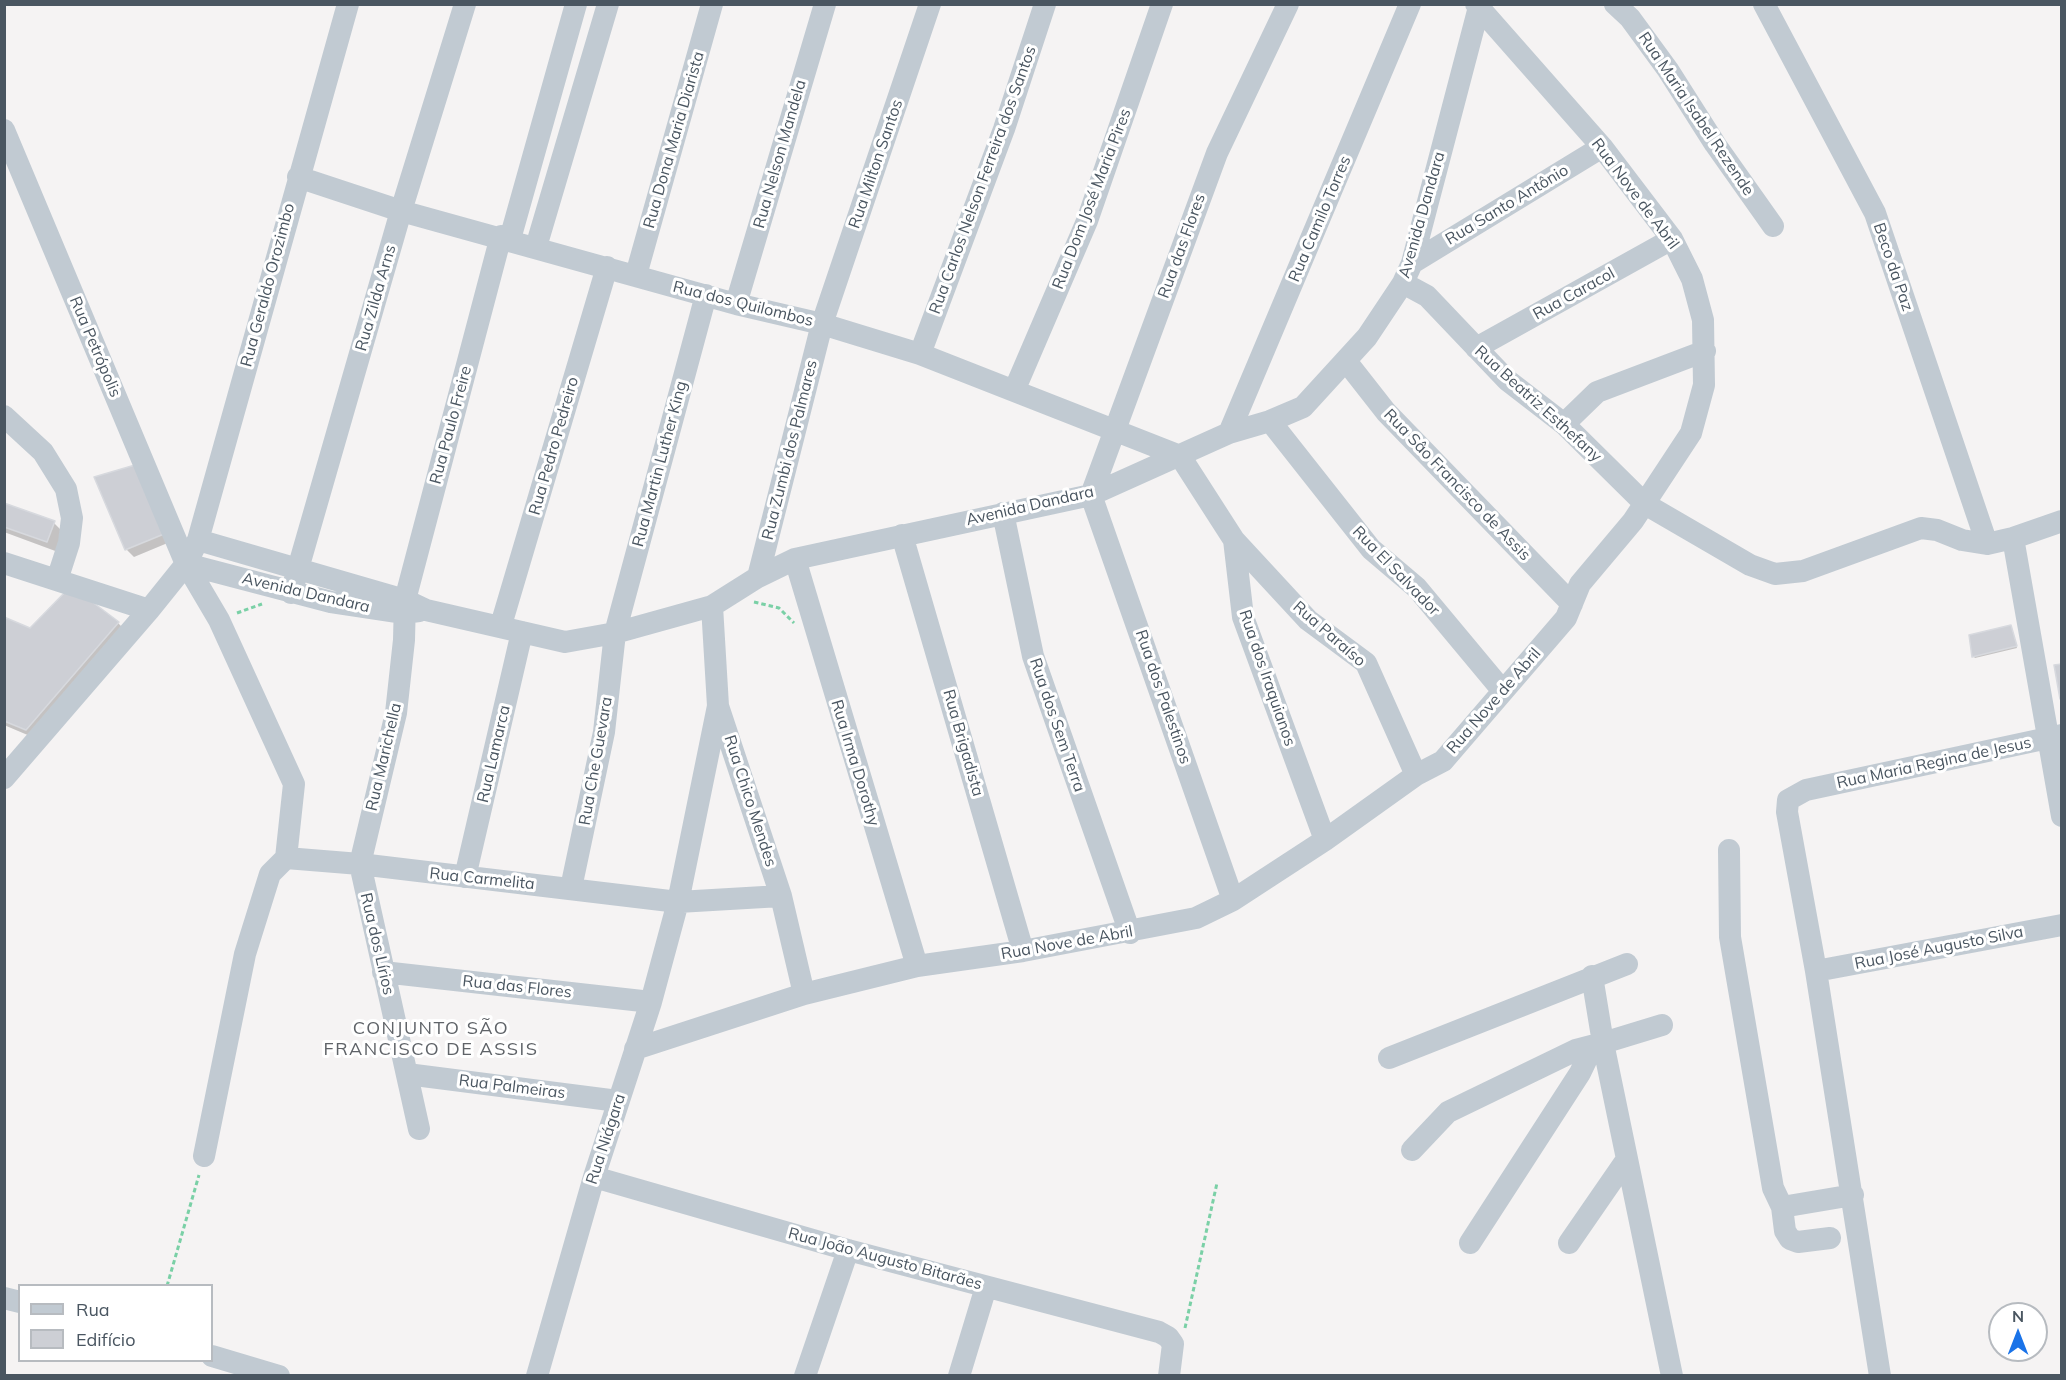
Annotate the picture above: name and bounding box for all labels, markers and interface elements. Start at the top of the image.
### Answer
street label: Rua Maria Isabel Rezende [1634,29,1758,199]
street label: Rua Carlos Nelson Ferreira dos Santos [925,43,1041,317]
street label: Rua Dona Maria Diarista [640,49,708,231]
street label: Rua Nelson Mandela [750,78,810,230]
street label: Rua Milton Santos [845,97,907,231]
street label: Rua Dom José Maria Pires [1049,106,1135,292]
street label: Rua Nove de Abril [1587,135,1683,253]
street label: Avenida Dandara [1395,150,1449,280]
street label: Rua Camilo Torres [1285,153,1355,285]
street label: Rua Santo Antônio [1442,161,1572,249]
street label: Rua das Flores [1154,191,1210,301]
street label: Rua Geraldo Orozimbo [237,201,299,369]
street label: Beco da Paz [1869,220,1917,314]
street label: Rua Zilda Arns [352,243,400,353]
street label: Rua Caracol [1530,264,1618,324]
street label: Rua dos Quilombos [671,277,815,331]
street label: Rua Petrópolis [65,294,125,400]
street label: Rua Beatriz Esthefany [1470,342,1606,466]
street label: Rua Zumbi dos Palmares [758,358,822,542]
street label: Rua Paulo Freire [426,364,476,486]
street label: Rua Pedro Pedreiro [525,375,583,517]
street label: Rua Martin Luther King [629,379,691,549]
street label: Rua Sâo Francisco de Assis [1380,405,1534,565]
street label: Avenida Dandara [964,482,1096,530]
street label: Rua El Salvador [1348,522,1444,620]
street label: Avenida Dandara [240,569,372,617]
street label: Rua Paraíso [1289,597,1369,671]
street label: Rua dos Iraquianos [1235,607,1299,749]
street label: Rua dos Palestinos [1131,627,1195,767]
street label: Rua Nove de Abril [1443,644,1545,758]
street label: Rua dos Sem Terra [1025,656,1089,794]
street label: Rua Brigadista [939,687,987,799]
street label: Rua Che Guevara [575,695,617,827]
street label: Rua Irma Dorothy [827,698,883,828]
street label: Rua Marichella [362,701,406,813]
street label: Rua Lamarca [473,704,515,804]
street label: Rua Chico Mendes [720,733,780,869]
street label: Rua Maria Regina de Jesus [1835,733,2033,793]
street label: Rua Carmelita [428,864,536,894]
street label: Rua dos Lírios [356,891,398,997]
street label: Rua Nove de Abril [1000,922,1134,964]
street label: Rua José Augusto Silva [1853,922,2025,974]
street label: Rua das Flores [461,972,573,1002]
district label: CONJUNTO SÃO FRANCISCO DE ASSIS [324,1018,538,1060]
street label: Rua Palmeiras [458,1071,566,1103]
street label: Rua Niágara [582,1091,630,1187]
street label: Rua João Augusto Bitarães [786,1224,984,1294]
legend [18,1284,213,1362]
text: Rua [76,1298,110,1321]
north arrow [1988,1302,2048,1362]
text: N [2012,1306,2024,1326]
text: Edifício [76,1328,135,1351]

